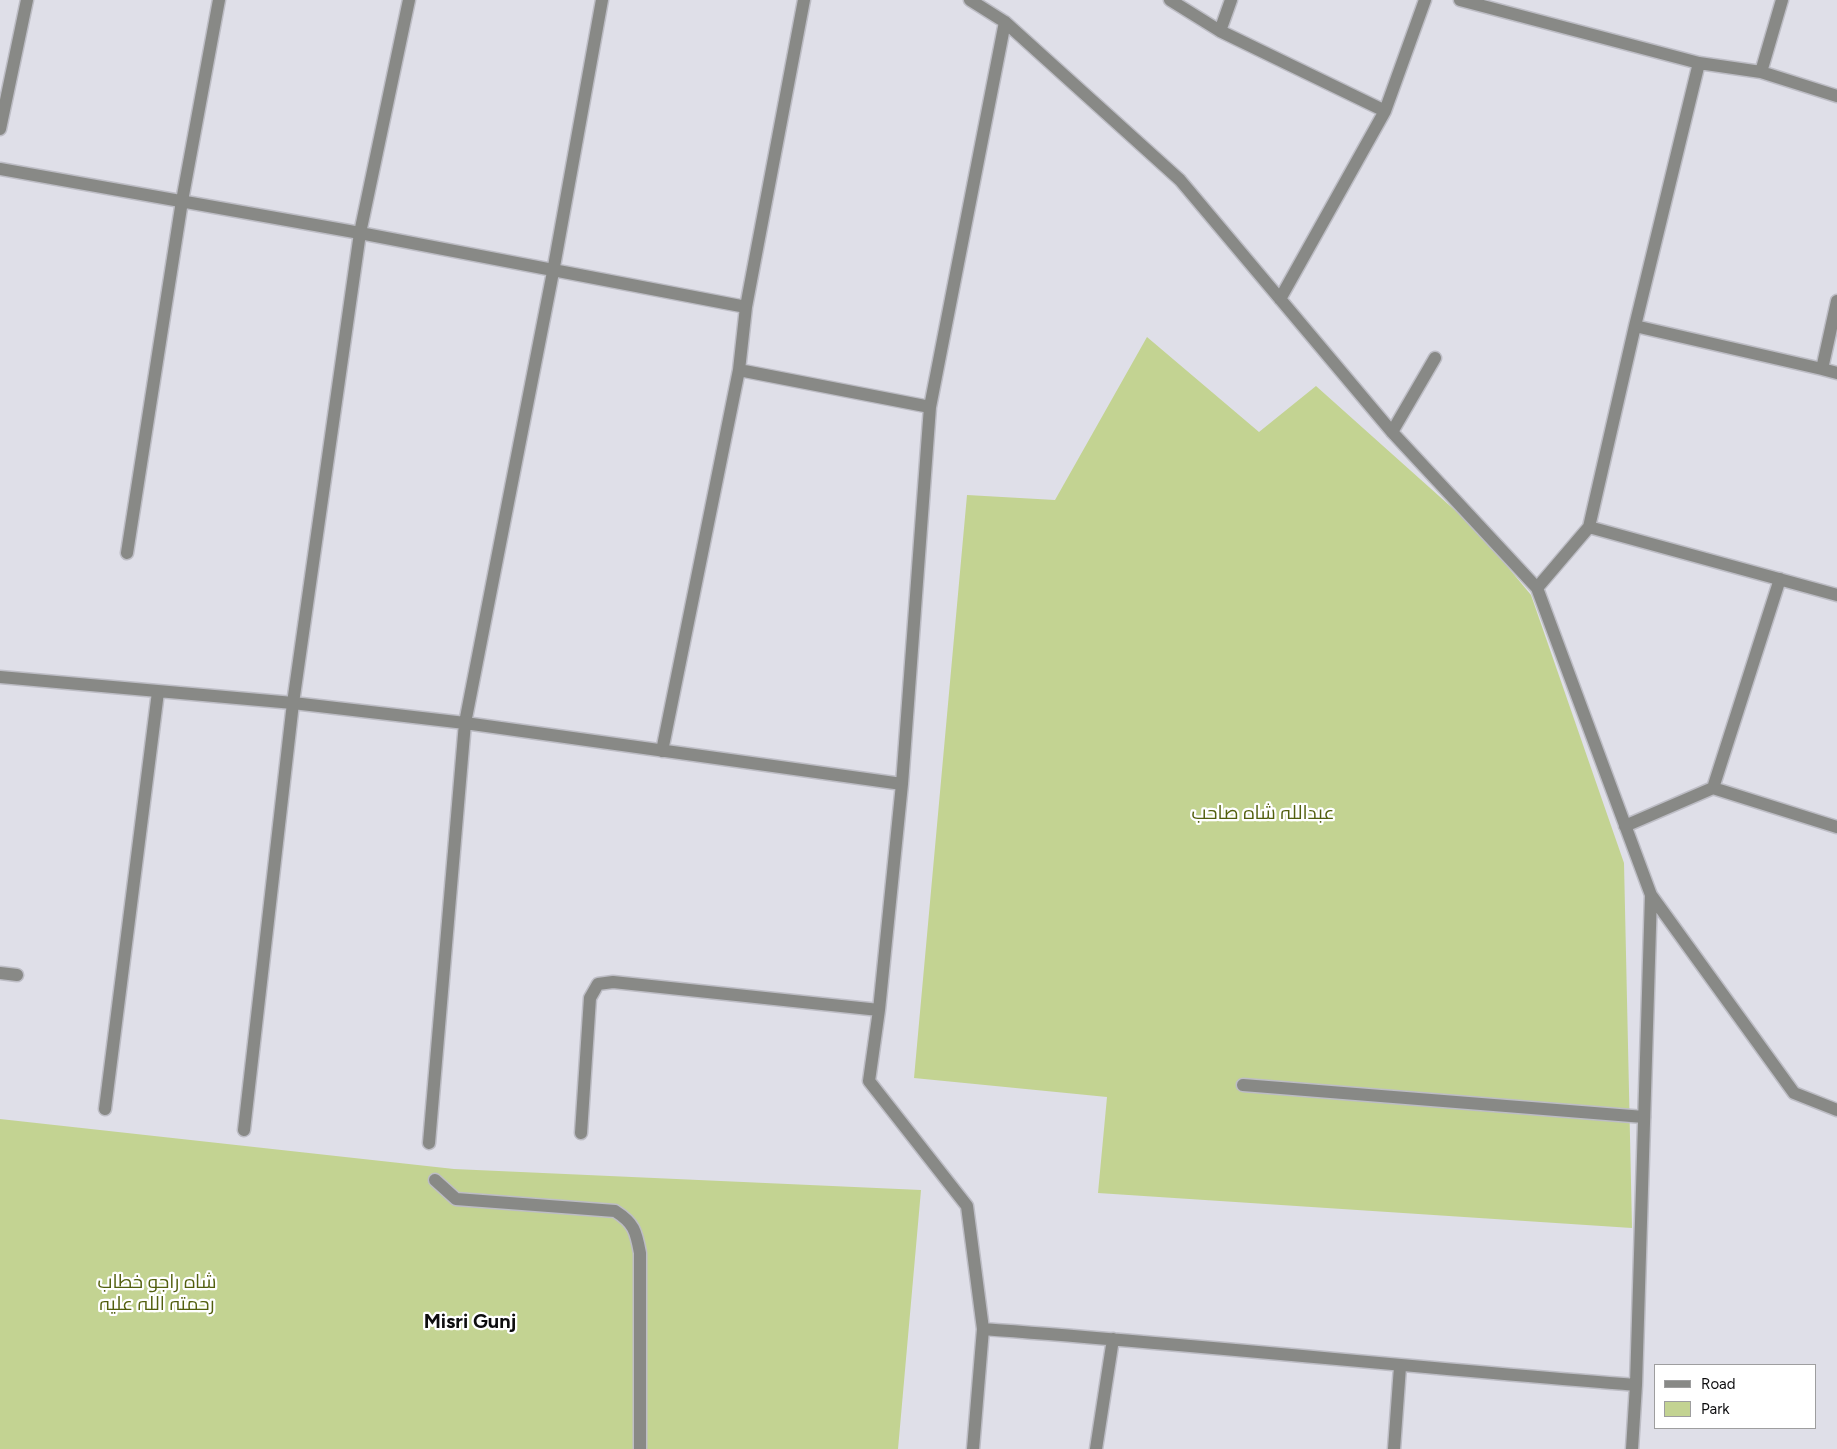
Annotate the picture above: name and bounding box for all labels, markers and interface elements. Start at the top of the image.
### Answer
park label: عبداللہ شاہ صاحب [1191,802,1335,824]
park label: شاہ راجو خطاب رحمتہ اللہ علیہ [98,1271,216,1315]
district label: Misri Gunj [424,1310,516,1334]
legend [1654,1364,1817,1429]
text: Road [1701,1375,1736,1393]
text: Park [1701,1400,1730,1418]

